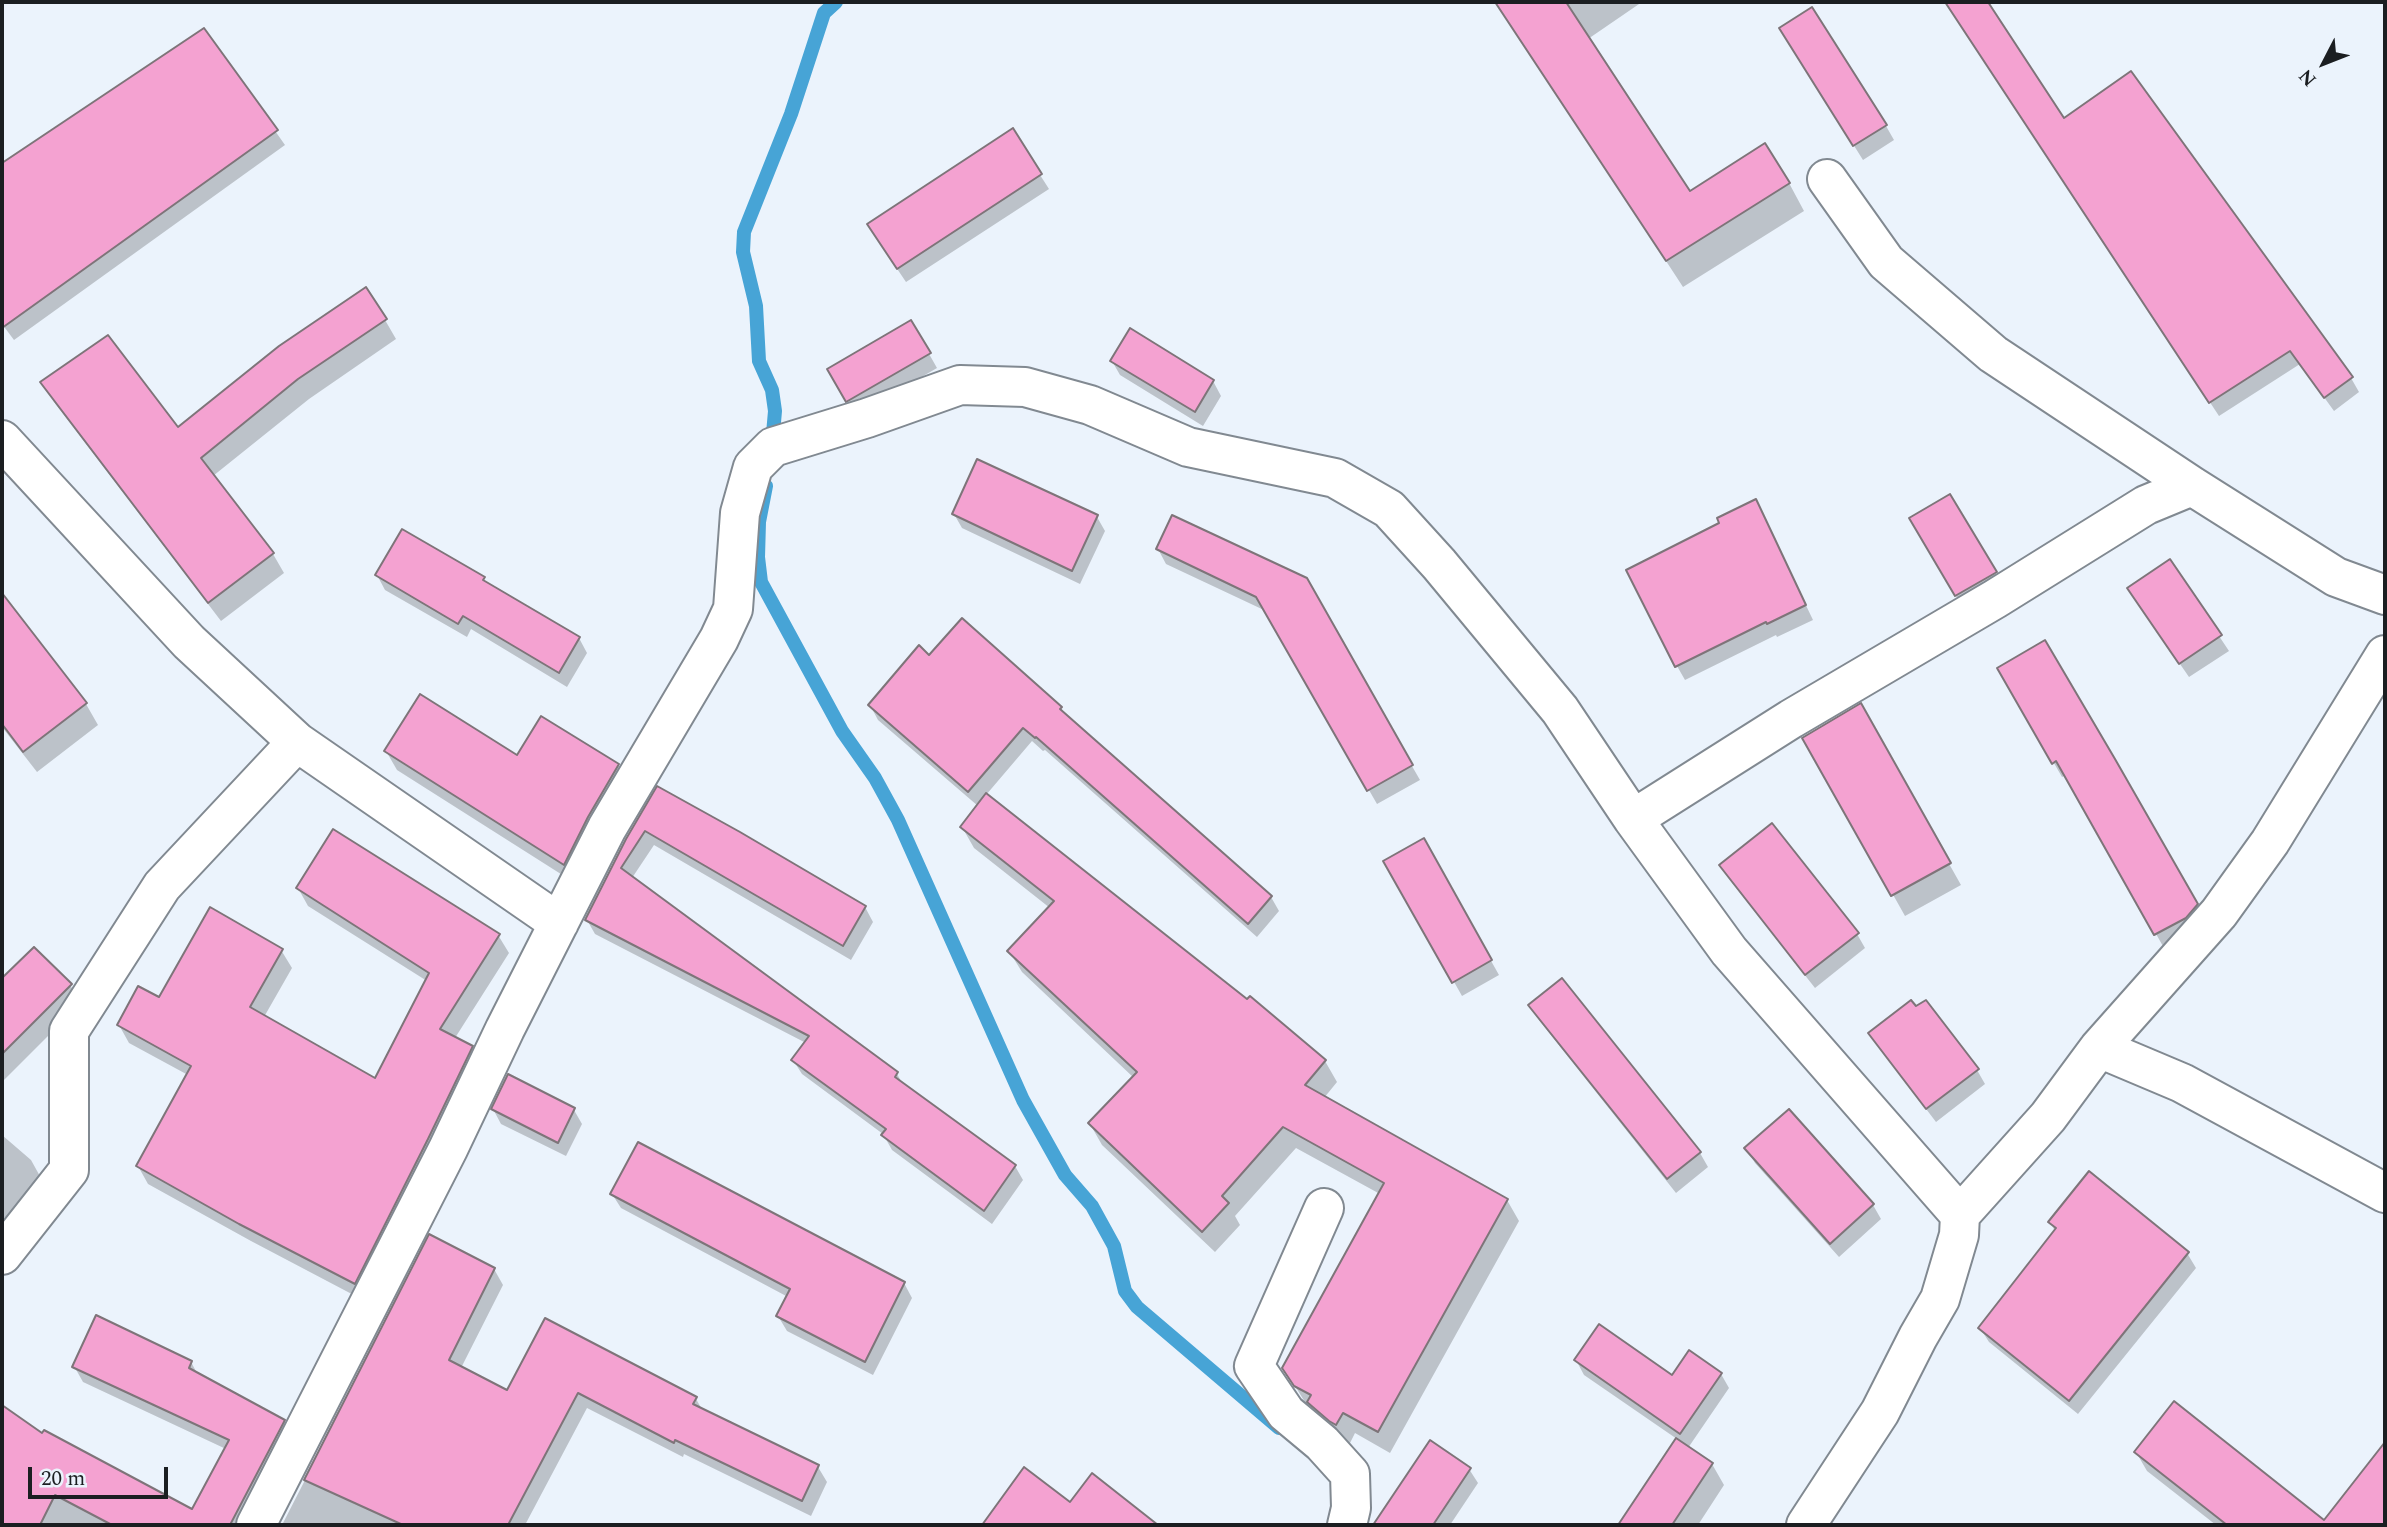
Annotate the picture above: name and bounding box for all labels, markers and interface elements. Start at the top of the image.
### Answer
north arrow [2289,28,2359,98]
text: N [2292,62,2324,93]
scale bar [32,1454,172,1498]
text: 20 m [41,1463,85,1495]

